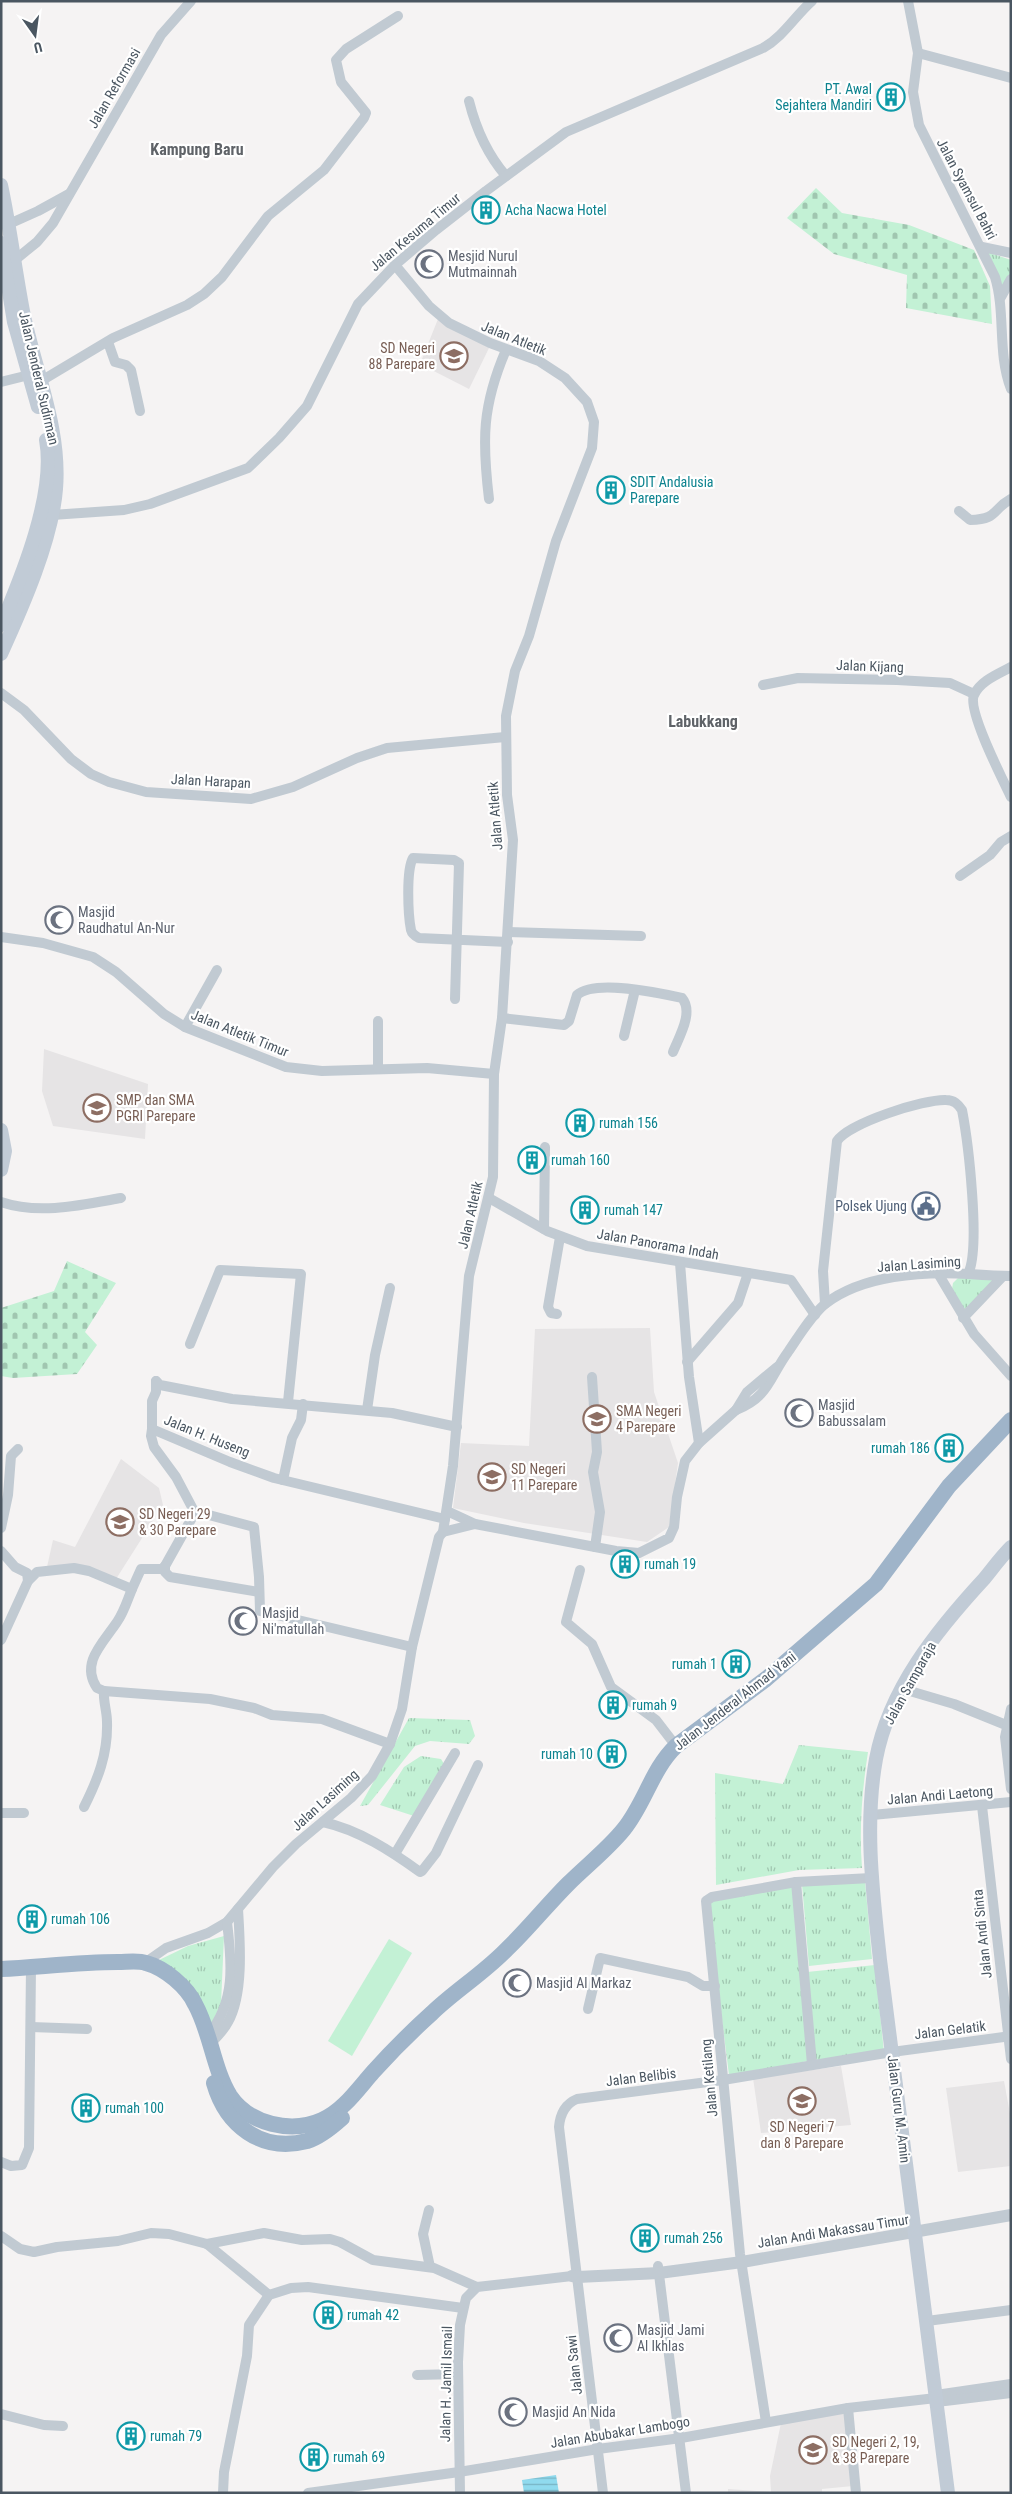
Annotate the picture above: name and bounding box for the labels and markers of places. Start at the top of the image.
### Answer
place label: PT. Awal Sejahtera Mandiri [775,81,872,113]
building icon: PT. Awal Sejahtera Mandiri [876,82,906,112]
building icon: Acha Nacwa Hotel [471,195,501,225]
place label: Acha Nacwa Hotel [505,202,607,218]
place label: Mesjid Nurul Mutmainnah [448,248,518,280]
mosque icon: Mesjid Nurul Mutmainnah [414,249,444,279]
place label: SD Negeri 88 Parepare [369,340,435,372]
school or university icon: SD Negeri 88 Parepare [439,341,469,371]
place label: SDIT Andalusia Parepare [630,474,714,506]
building icon: SDIT Andalusia Parepare [596,475,626,505]
place label: Masjid Raudhatul An-Nur [78,904,175,936]
mosque icon: Masjid Raudhatul An-Nur [44,905,74,935]
place label: SMP dan SMA PGRI Parepare [116,1092,196,1124]
school or university icon: SMP dan SMA PGRI Parepare [82,1093,112,1123]
building icon: rumah 156 [565,1108,595,1138]
place label: rumah 156 [599,1115,658,1131]
building icon: rumah 160 [517,1145,547,1175]
place label: rumah 160 [551,1152,610,1168]
public building icon: Polsek Ujung [911,1191,941,1221]
building icon: rumah 147 [570,1195,600,1225]
place label: Polsek Ujung [835,1198,907,1214]
place label: rumah 147 [604,1202,663,1218]
place label: Masjid Babussalam [818,1397,886,1429]
mosque icon: Masjid Babussalam [784,1398,814,1428]
place label: SMA Negeri 4 Parepare [616,1403,681,1435]
school or university icon: SMA Negeri 4 Parepare [582,1404,612,1434]
building icon: rumah 186 [934,1433,964,1463]
place label: rumah 186 [871,1440,930,1456]
place label: SD Negeri 11 Parepare [511,1461,578,1493]
school or university icon: SD Negeri 11 Parepare [477,1462,507,1492]
place label: SD Negeri 29 & 30 Parepare [139,1506,217,1538]
school or university icon: SD Negeri 29 & 30 Parepare [105,1507,135,1537]
building icon: rumah 19 [610,1549,640,1579]
place label: rumah 19 [644,1556,696,1572]
place label: Masjid Ni'matullah [262,1605,324,1637]
mosque icon: Masjid Ni'matullah [228,1606,258,1636]
building icon: rumah 1 [721,1649,751,1679]
place label: rumah 1 [672,1656,717,1672]
building icon: rumah 9 [598,1690,628,1720]
place label: rumah 9 [632,1697,677,1713]
building icon: rumah 10 [597,1739,627,1769]
place label: rumah 10 [541,1746,593,1762]
building icon: rumah 106 [17,1904,47,1934]
place label: rumah 106 [51,1911,110,1927]
mosque icon: Masjid Al Markaz [502,1968,532,1998]
place label: Masjid Al Markaz [536,1975,631,1991]
school or university icon: SD Negeri 7 dan 8 Parepare [787,2086,817,2116]
building icon: rumah 100 [71,2093,101,2123]
place label: rumah 100 [105,2100,164,2116]
place label: SD Negeri 7 dan 8 Parepare [760,2119,844,2151]
building icon: rumah 256 [630,2223,660,2253]
place label: rumah 256 [664,2230,723,2246]
building icon: rumah 42 [313,2300,343,2330]
place label: rumah 42 [347,2307,399,2323]
place label: Masjid Jami Al Ikhlas [637,2322,704,2354]
mosque icon: Masjid Jami Al Ikhlas [603,2323,633,2353]
mosque icon: Masjid An Nida [498,2397,528,2427]
place label: Masjid An Nida [532,2404,616,2420]
building icon: rumah 79 [116,2421,146,2451]
place label: rumah 79 [150,2428,202,2444]
place label: SD Negeri 2, 19, & 38 Parepare [832,2434,920,2466]
school or university icon: SD Negeri 2, 19, & 38 Parepare [798,2435,828,2465]
building icon: rumah 69 [299,2442,329,2472]
place label: rumah 69 [333,2449,385,2465]

